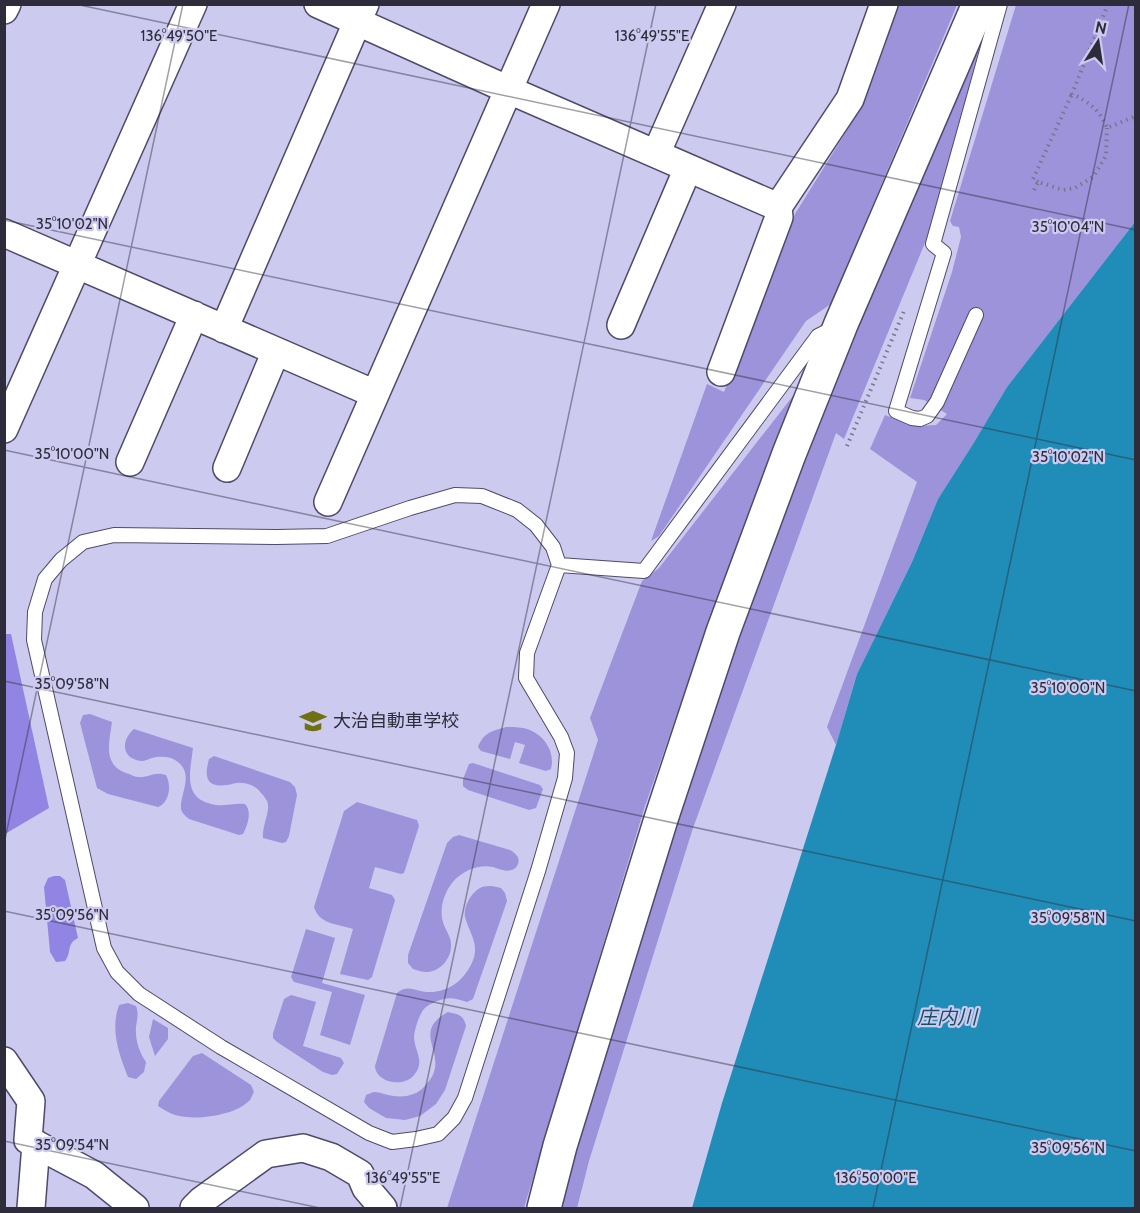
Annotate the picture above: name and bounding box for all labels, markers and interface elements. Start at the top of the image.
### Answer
north arrow [1068,12,1128,72]
text: N [1094,17,1109,38]
text: 136°49'50"E [141,27,217,45]
text: 136°49'55"E [615,27,689,45]
text: 35°10'02"N [36,215,108,233]
text: 35°10'04"N [1032,218,1104,236]
text: 35°10'00"N [35,445,109,463]
text: 35°10'02"N [1032,448,1104,466]
text: 35°09'58"N [35,675,109,693]
text: 35°10'00"N [1031,679,1105,697]
school or university icon: 大治自動車学校 [298,706,328,736]
place label: 大治自動車学校 [333,710,459,732]
text: 35°09'56"N [35,906,109,924]
text: 35°09'58"N [1031,909,1105,927]
water label: 庄内川 [917,1005,979,1029]
text: 35°09'54"N [35,1136,109,1154]
text: 35°09'56"N [1031,1139,1105,1157]
text: 136°49'55"E [366,1169,440,1187]
text: 136°50'00"E [836,1169,916,1187]

